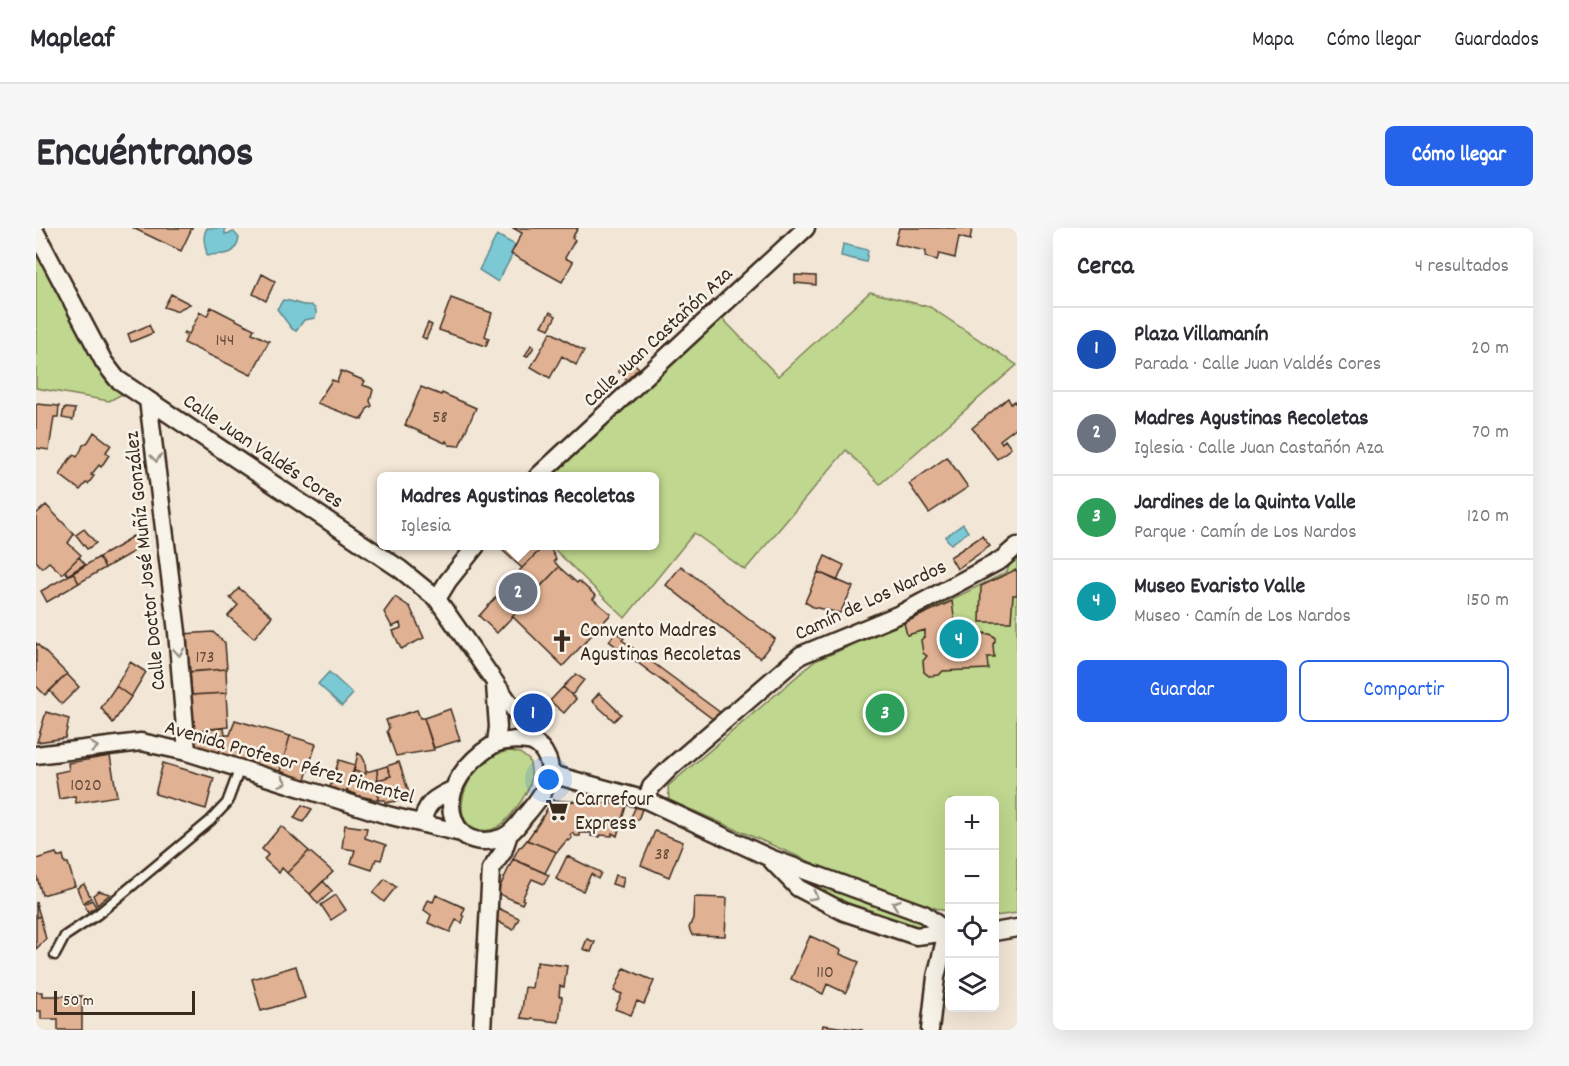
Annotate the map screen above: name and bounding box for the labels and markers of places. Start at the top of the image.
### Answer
pin: 2 [498,570,538,614]
pin: 4 [940,616,978,662]
place label: Convento Madres Agustinas Recoletas [580,617,741,671]
church icon: Convento Madres Agustinas Recoletas [549,628,575,654]
pin: 1 [514,690,552,736]
pin: 3 [866,690,904,736]
place label: Carrefour Express [575,786,654,840]
supermarket icon: Carrefour Express [544,797,570,823]

